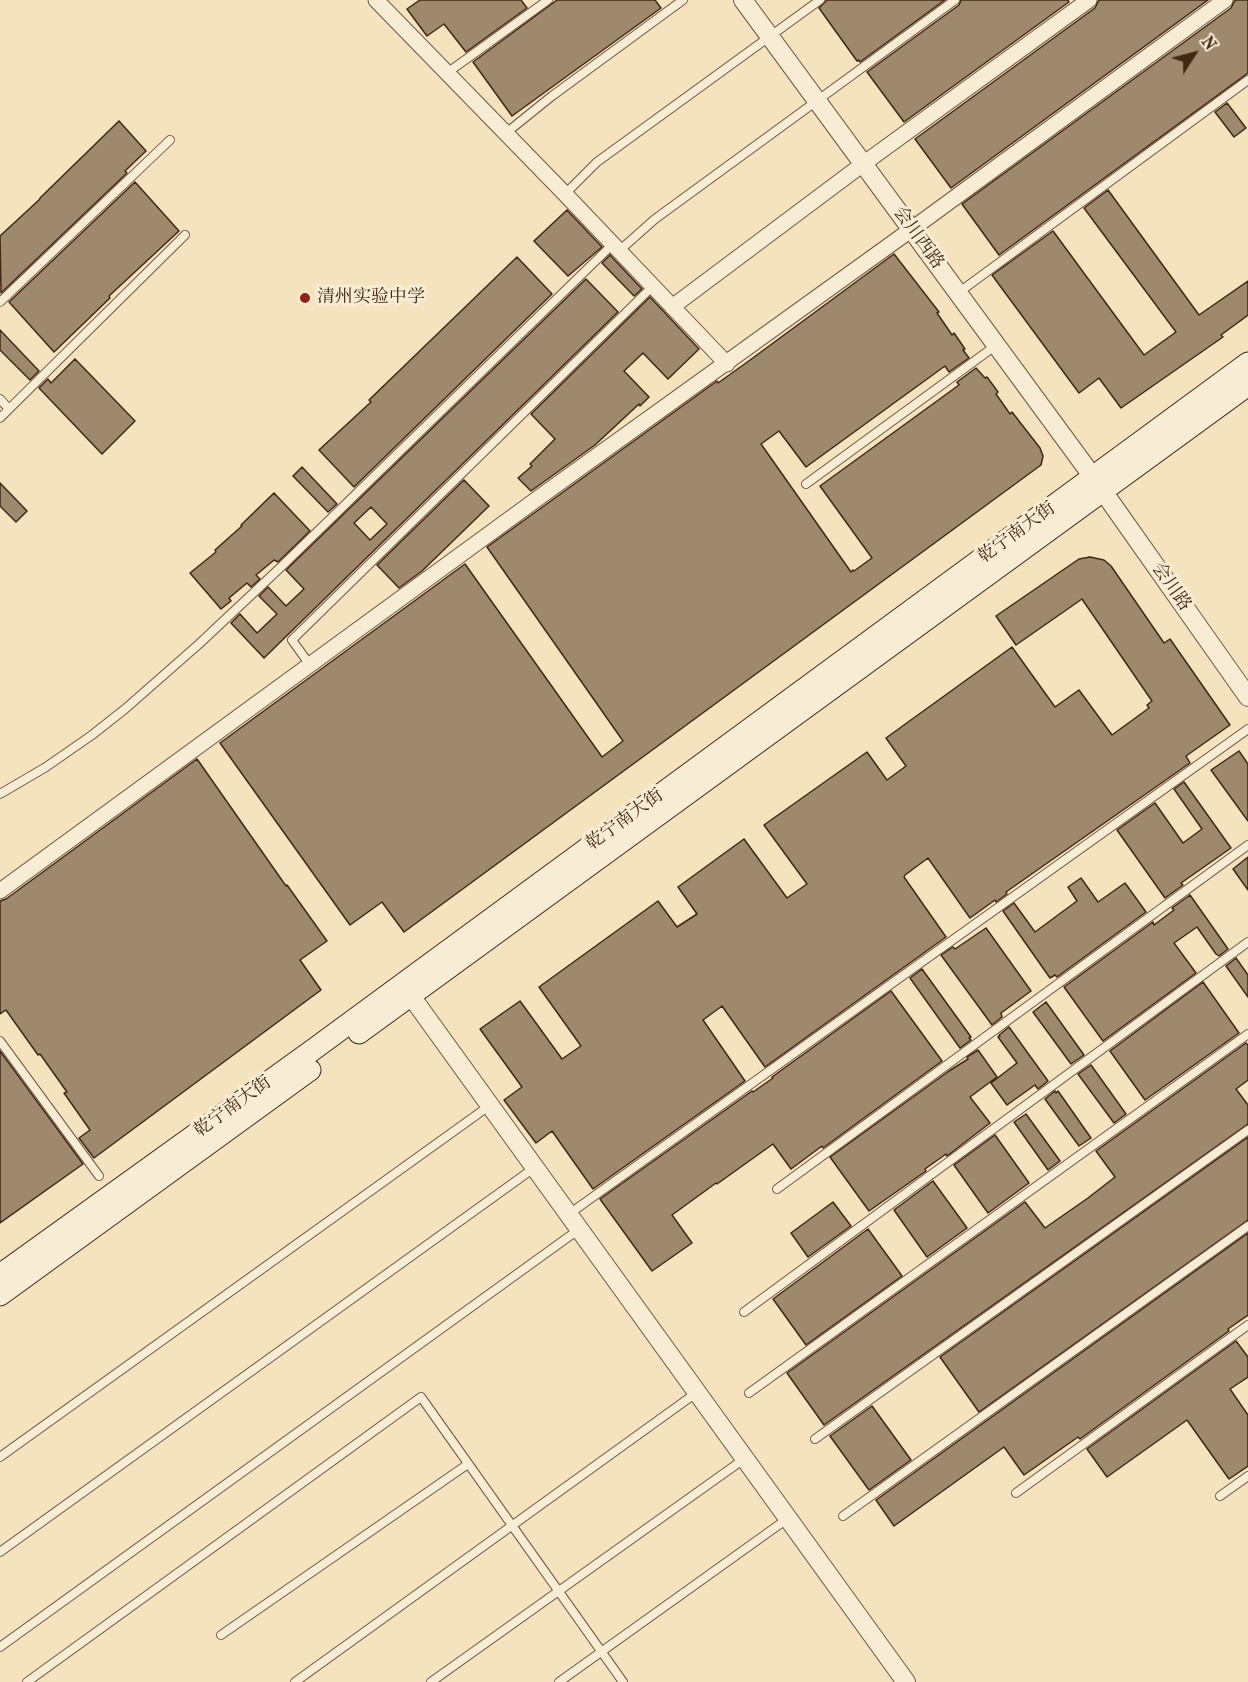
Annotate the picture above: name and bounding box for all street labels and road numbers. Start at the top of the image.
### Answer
street label: 会川西路 [888,203,948,273]
street label: 乾宁南大街 [974,498,1060,568]
street label: 会川路 [1147,559,1195,615]
street label: 乾宁南大街 [582,785,668,855]
street label: 乾宁南大街 [190,1072,276,1142]

